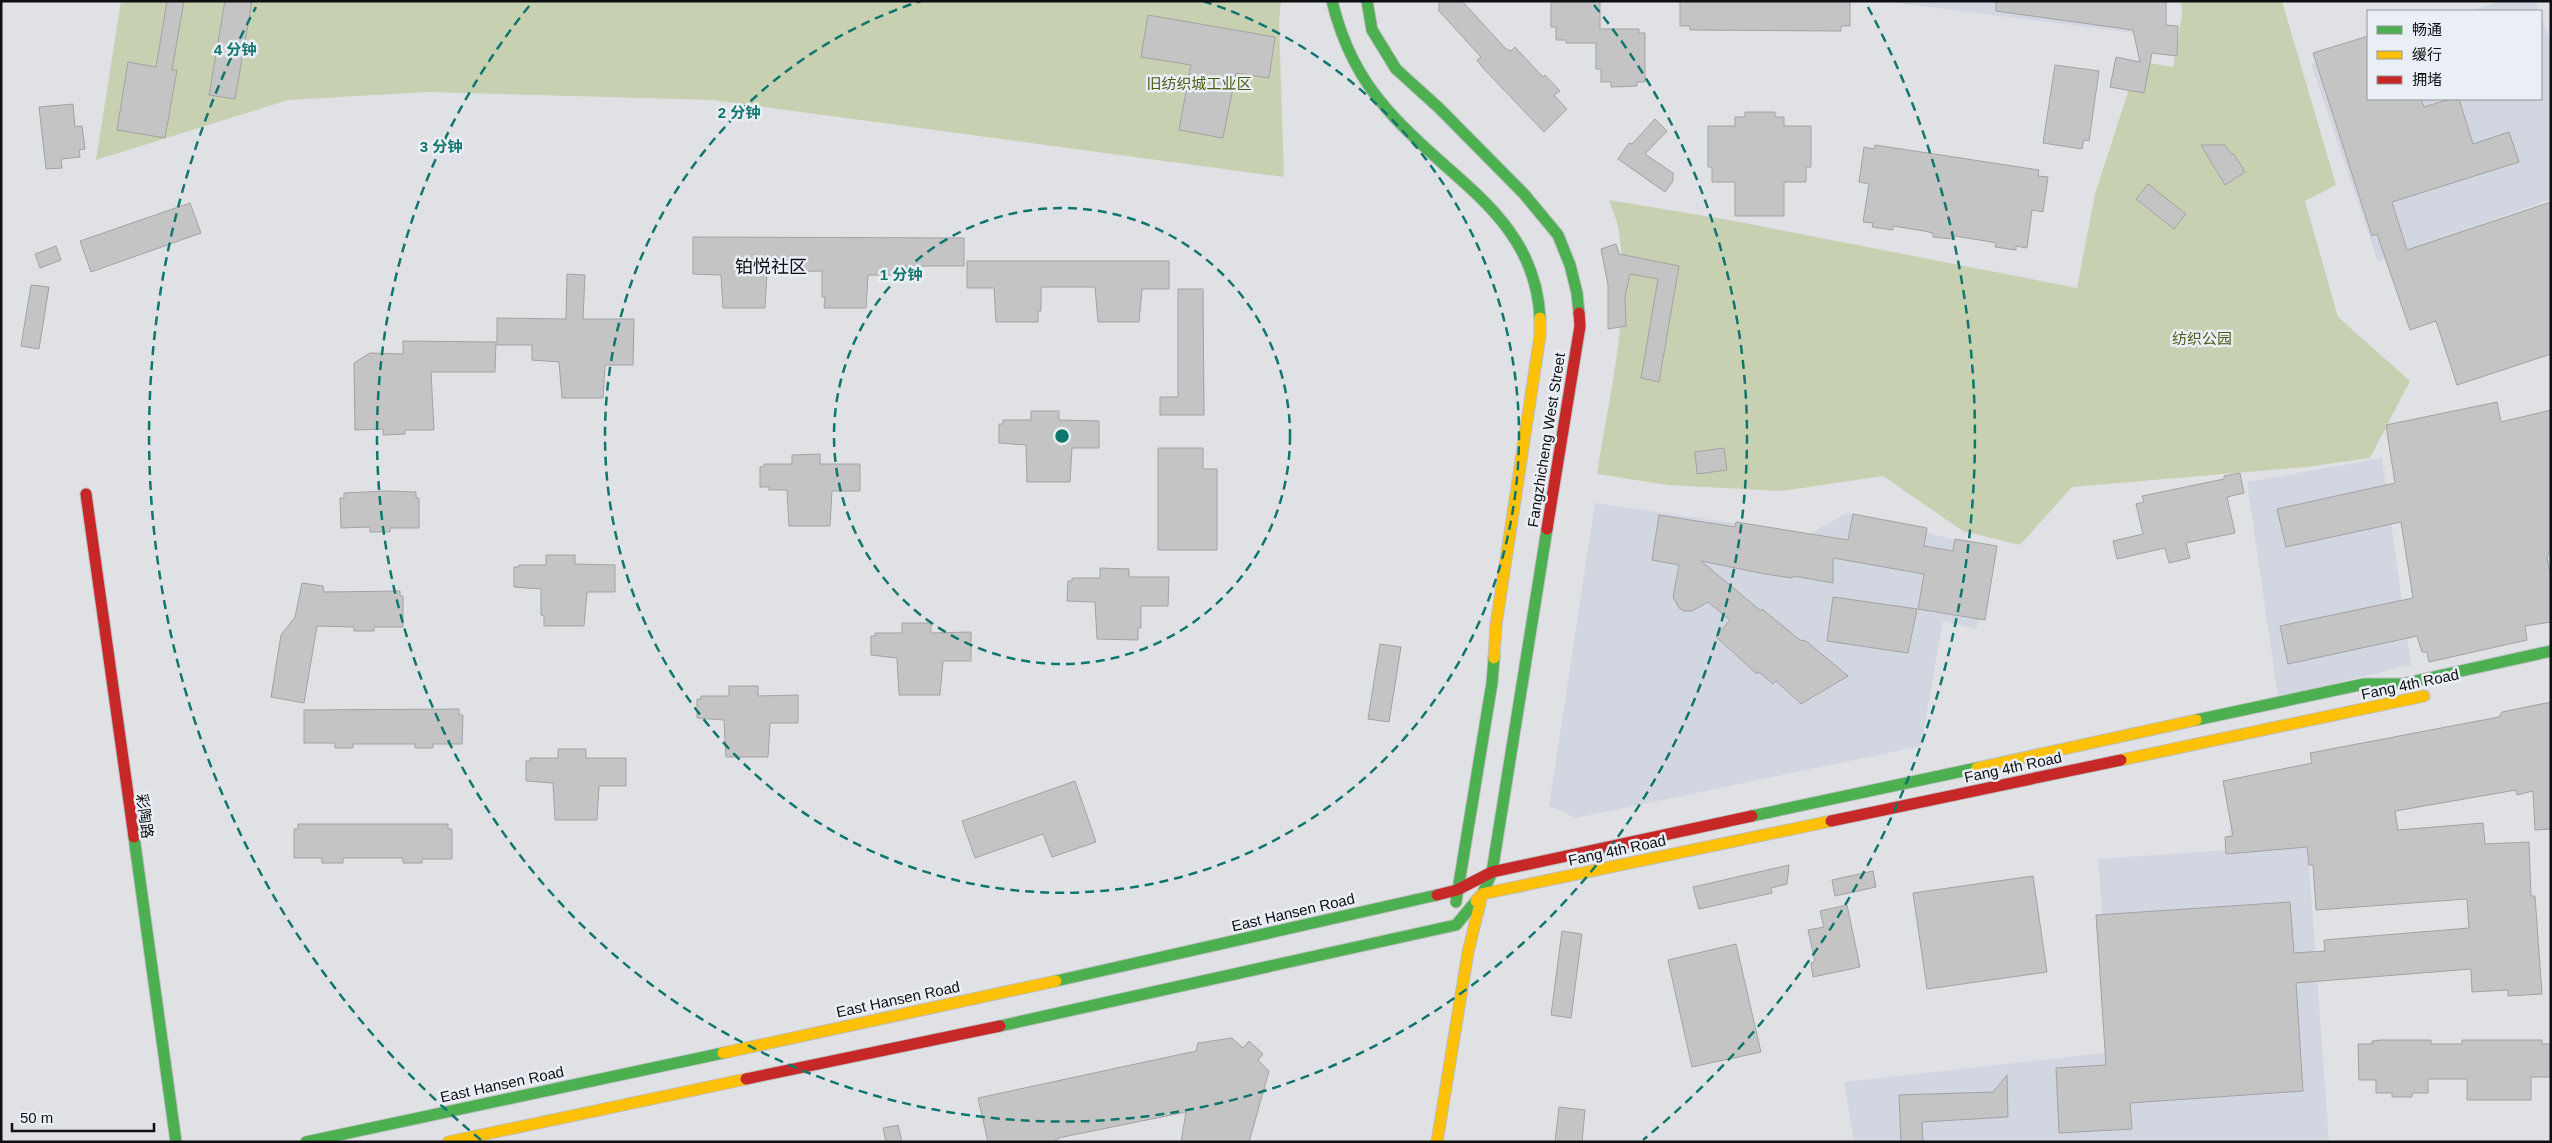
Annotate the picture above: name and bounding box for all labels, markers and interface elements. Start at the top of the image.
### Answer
legend [2367,10,2542,100]
text: 畅通 [2412,21,2442,38]
text: 4 分钟 [214,41,256,58]
text: 缓行 [2412,46,2442,63]
text: 拥堵 [2412,71,2442,88]
park label: 旧纺织城工业区 [1146,75,1252,92]
text: 2 分钟 [718,104,760,121]
text: 3 分钟 [420,138,462,155]
district label: 铂悦社区 [735,257,807,277]
text: 1 分钟 [880,266,922,283]
park label: 纺织公园 [2172,330,2232,347]
street label: Fangzhicheng West Street [1524,351,1568,528]
centre of rings [1053,427,1071,445]
street label: Fang 4th Road [2360,665,2460,703]
street label: Fang 4th Road [1963,748,2063,786]
street label: 彩陶路 [133,793,157,839]
street label: Fang 4th Road [1567,831,1667,869]
street label: East Hansen Road [1230,890,1356,934]
street label: East Hansen Road [835,978,961,1020]
street label: East Hansen Road [439,1063,565,1105]
scale bar [12,1100,155,1132]
text: 50 m [20,1109,53,1126]

